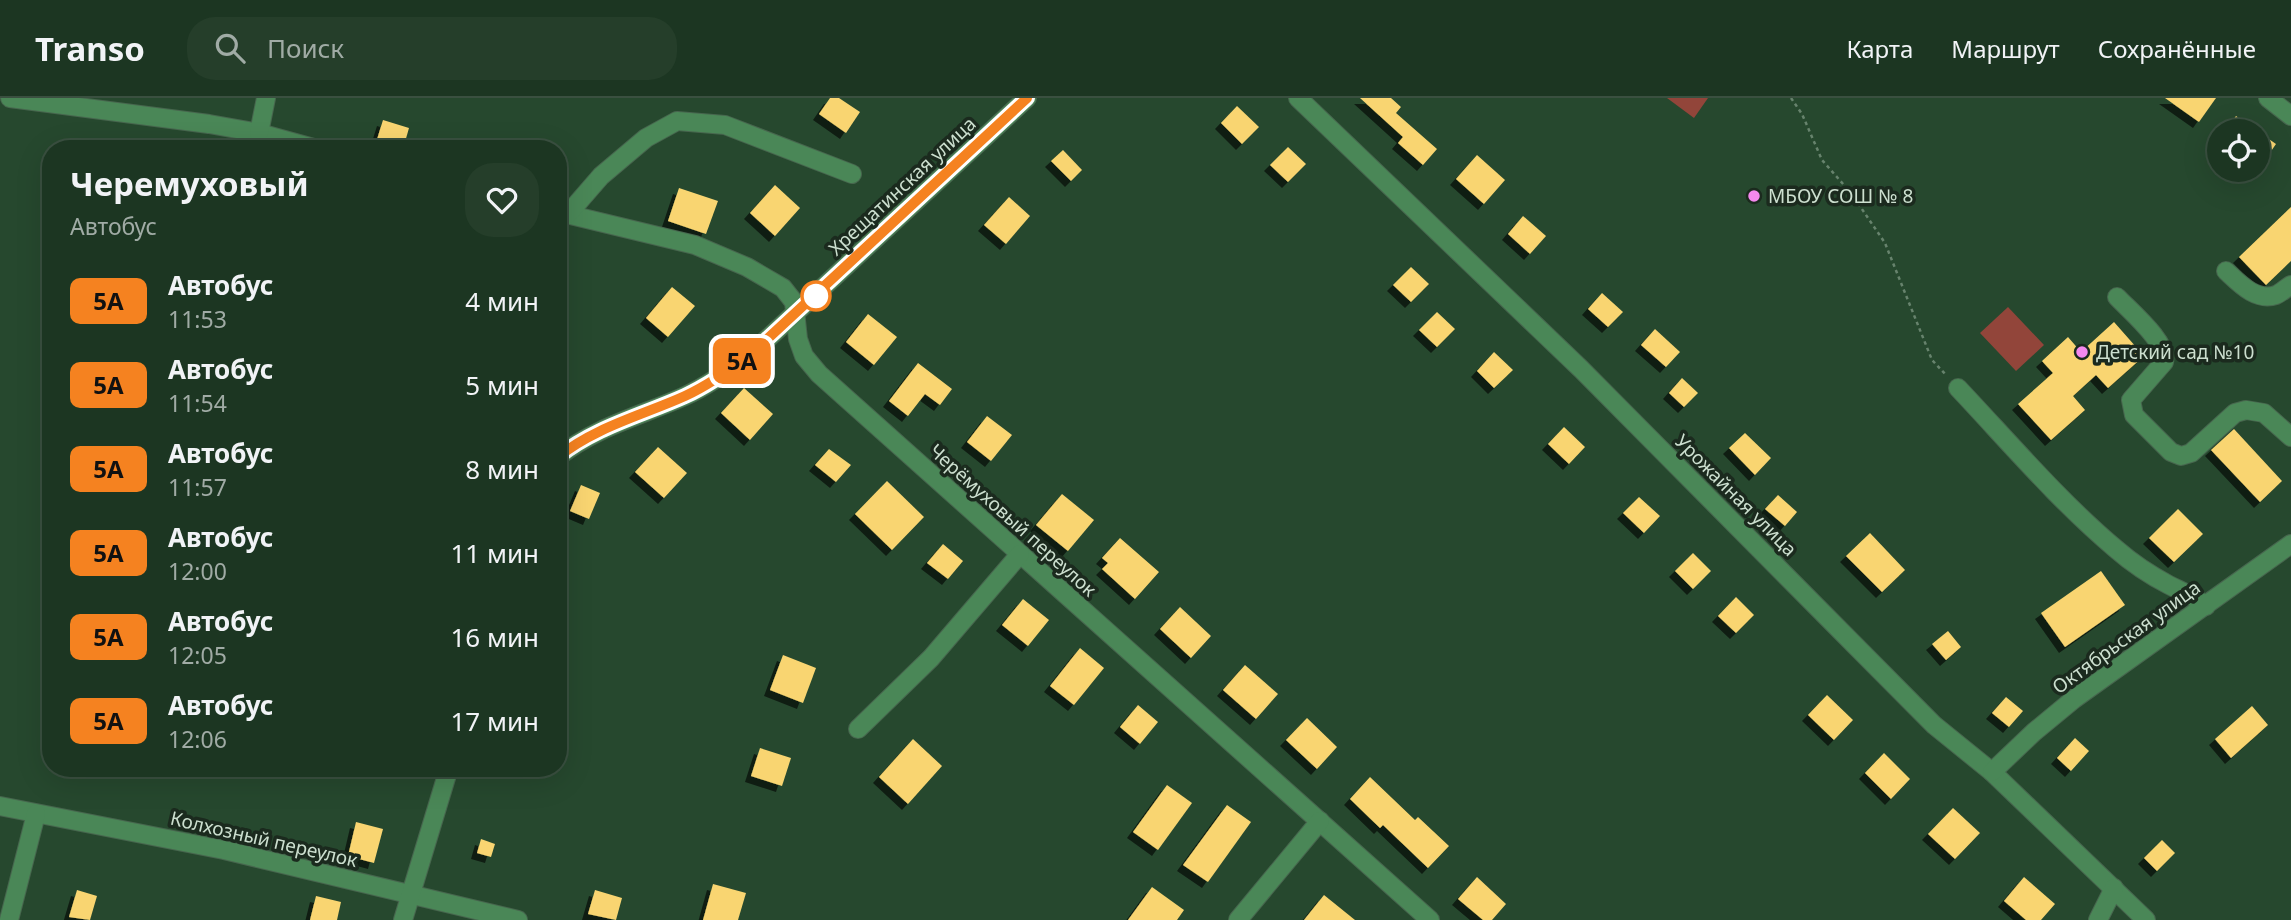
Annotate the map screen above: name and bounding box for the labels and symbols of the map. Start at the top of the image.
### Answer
street label: Хрещатинская улица [823,111,981,261]
place label: МБОУ СОШ № 8 [1768,183,1913,209]
marker: МБОУ СОШ № 8 [1746,188,1762,204]
unlabelled marker [801,281,831,311]
line badge: 5А [710,338,774,384]
place label: Детский сад №10 [2096,339,2254,365]
marker: Детский сад №10 [2074,344,2090,360]
street label: Урожайная улица [1669,428,1803,562]
street label: Черёмуховый переулок [924,438,1102,602]
street label: Октябрьская улица [2047,574,2205,700]
street label: Колхозный переулок [168,805,360,873]

